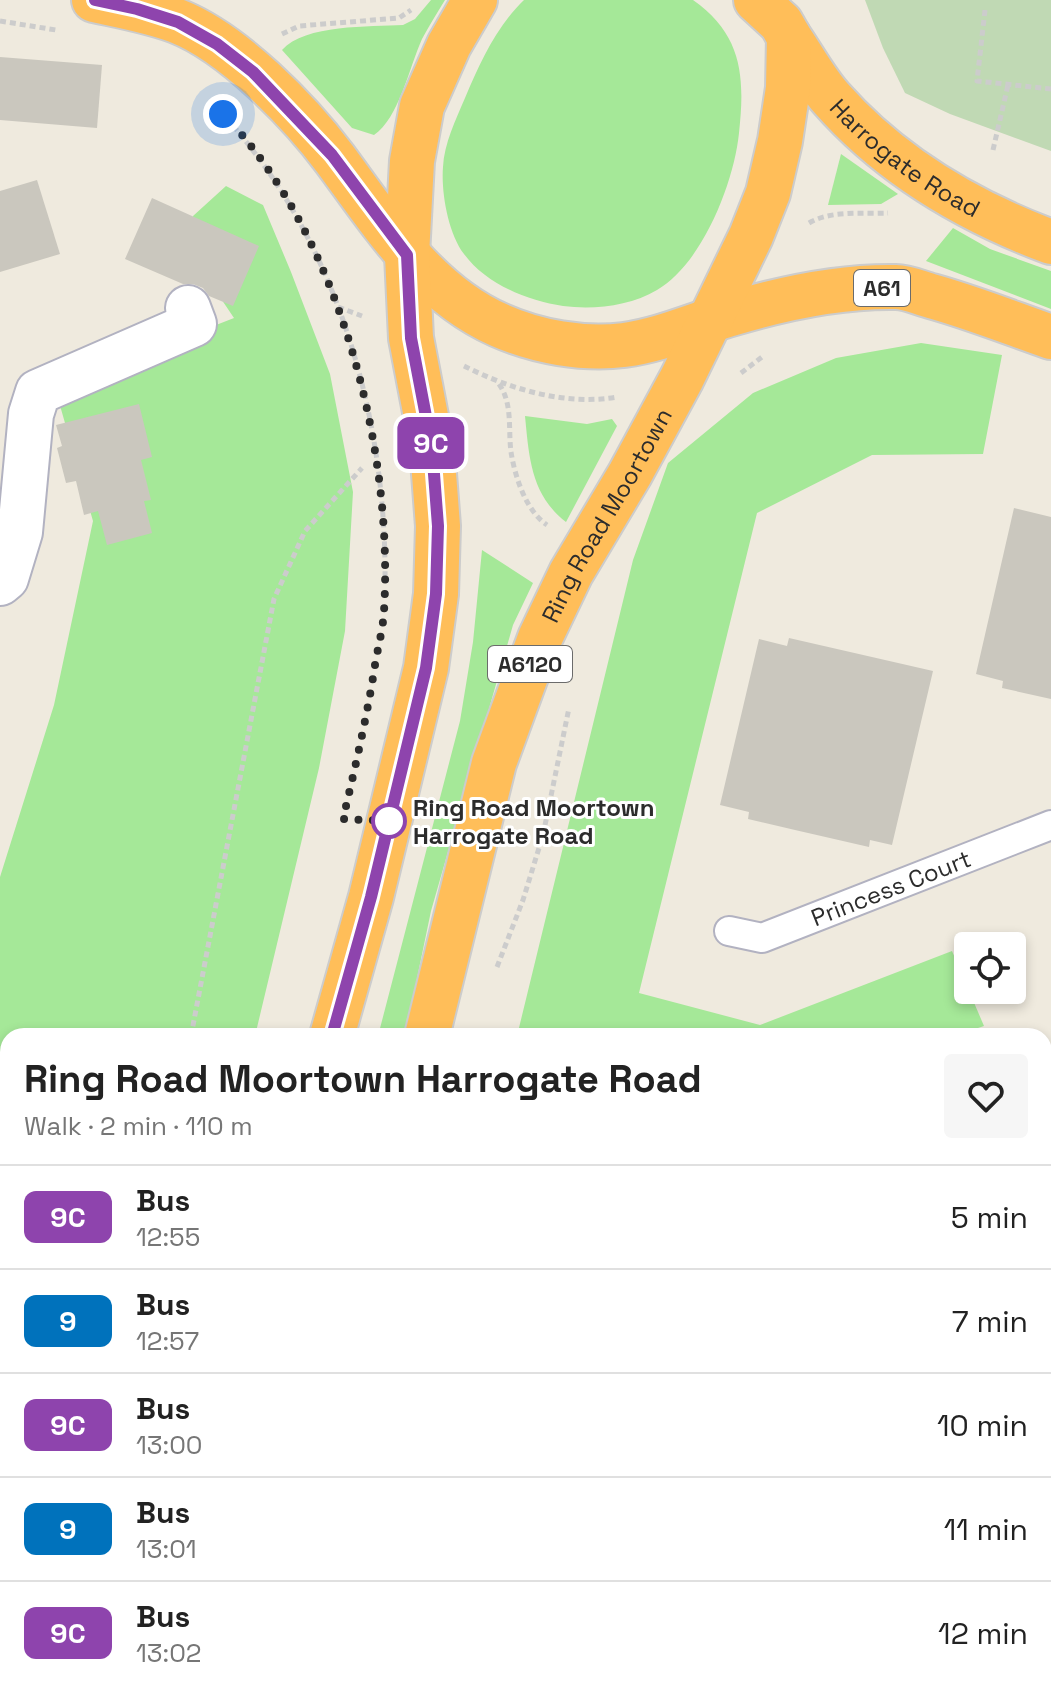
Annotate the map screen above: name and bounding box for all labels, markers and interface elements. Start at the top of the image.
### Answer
street label: Harrogate Road [823,92,986,224]
your location [203,94,243,134]
road number: A61 [854,270,910,306]
street label: Ring Road Moortown [534,402,678,627]
line badge: 9C [395,417,467,469]
text: 9C [413,425,449,461]
road number: A6120 [488,646,572,682]
place label: Ring Road Moortown Harrogate Road [413,792,654,851]
marker: Ring Road Moortown Harrogate Road [372,804,406,838]
street label: Princess Court [806,842,975,933]
map controls [954,932,1026,1004]
button: locate [954,932,1026,1004]
button: heart [944,1054,1028,1138]
text: Ring Road Moortown Harrogate Road [24,1055,702,1103]
text: Walk · 2 min · 110 m [24,1109,253,1143]
text: Bus [136,1181,190,1220]
text: 5 min [951,1198,1028,1237]
text: 9C [50,1199,86,1235]
text: 12:55 [136,1220,200,1254]
text: Bus [136,1285,190,1324]
text: 7 min [952,1302,1028,1341]
text: 9 [59,1303,77,1339]
text: 12:57 [136,1324,199,1358]
text: Bus [136,1389,190,1428]
text: 10 min [937,1406,1028,1445]
text: 9C [50,1407,86,1443]
text: 13:00 [136,1428,202,1462]
text: Bus [136,1493,190,1532]
text: 11 min [944,1510,1028,1549]
text: 9 [59,1511,77,1547]
text: 13:01 [136,1532,197,1566]
text: Bus [136,1597,190,1636]
text: 12 min [938,1614,1028,1653]
text: 9C [50,1615,86,1651]
text: 13:02 [136,1636,202,1670]

